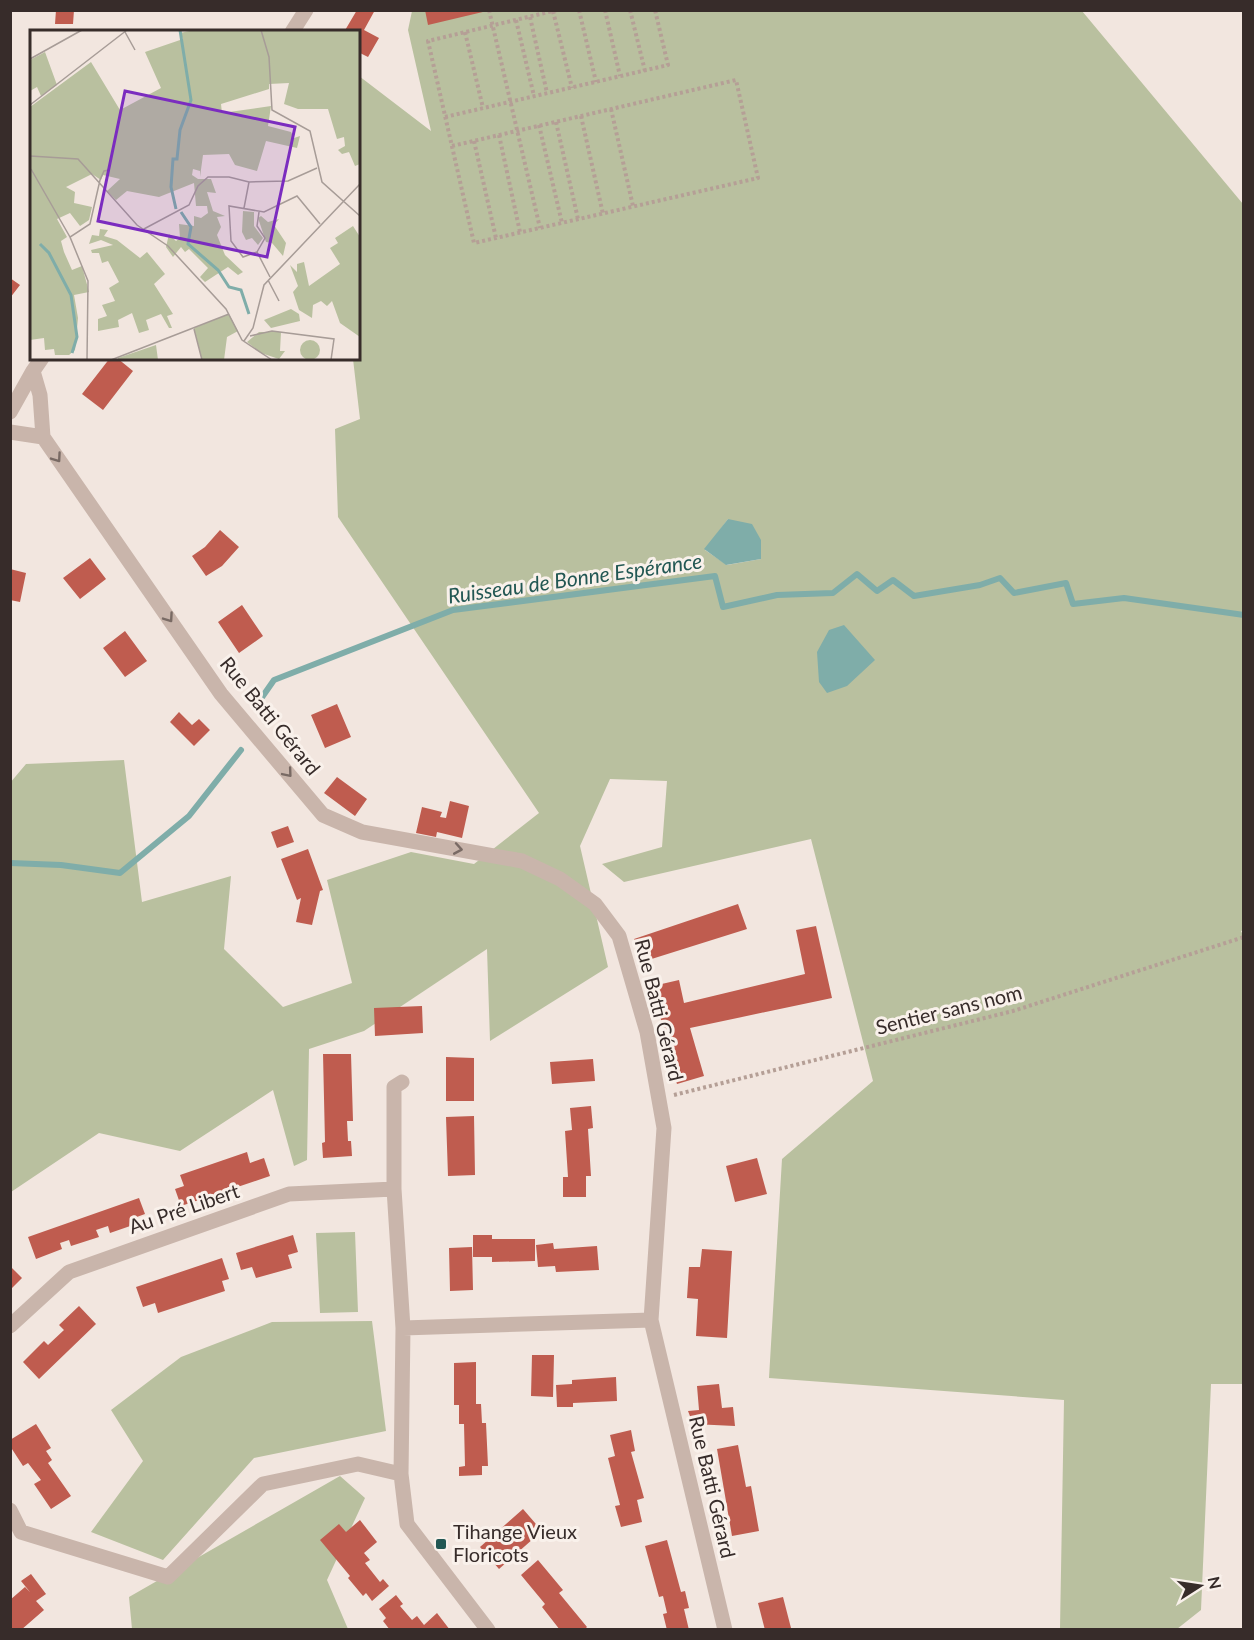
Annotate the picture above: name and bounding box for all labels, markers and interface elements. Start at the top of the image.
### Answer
inset map [30,30,360,360]
one-way arrow [50,452,61,463]
water label: Ruisseau de Bonne Espérance [446,547,704,608]
one-way arrow [162,612,173,623]
street label: Rue Batti Gérard [216,651,326,779]
one-way arrow [280,766,291,777]
one-way arrow [453,843,462,855]
street label: Rue Batti Gérard [631,936,689,1083]
street label: Sentier sans nom [873,979,1024,1039]
street label: Au Pré Libert [125,1178,242,1238]
street label: Rue Batti Gérard [685,1413,741,1560]
place label: Tihange Vieux Floricots [453,1519,577,1566]
marker: Tihange Vieux Floricots [434,1537,448,1551]
north arrow [1170,1556,1230,1616]
text: N [1205,1575,1226,1591]

